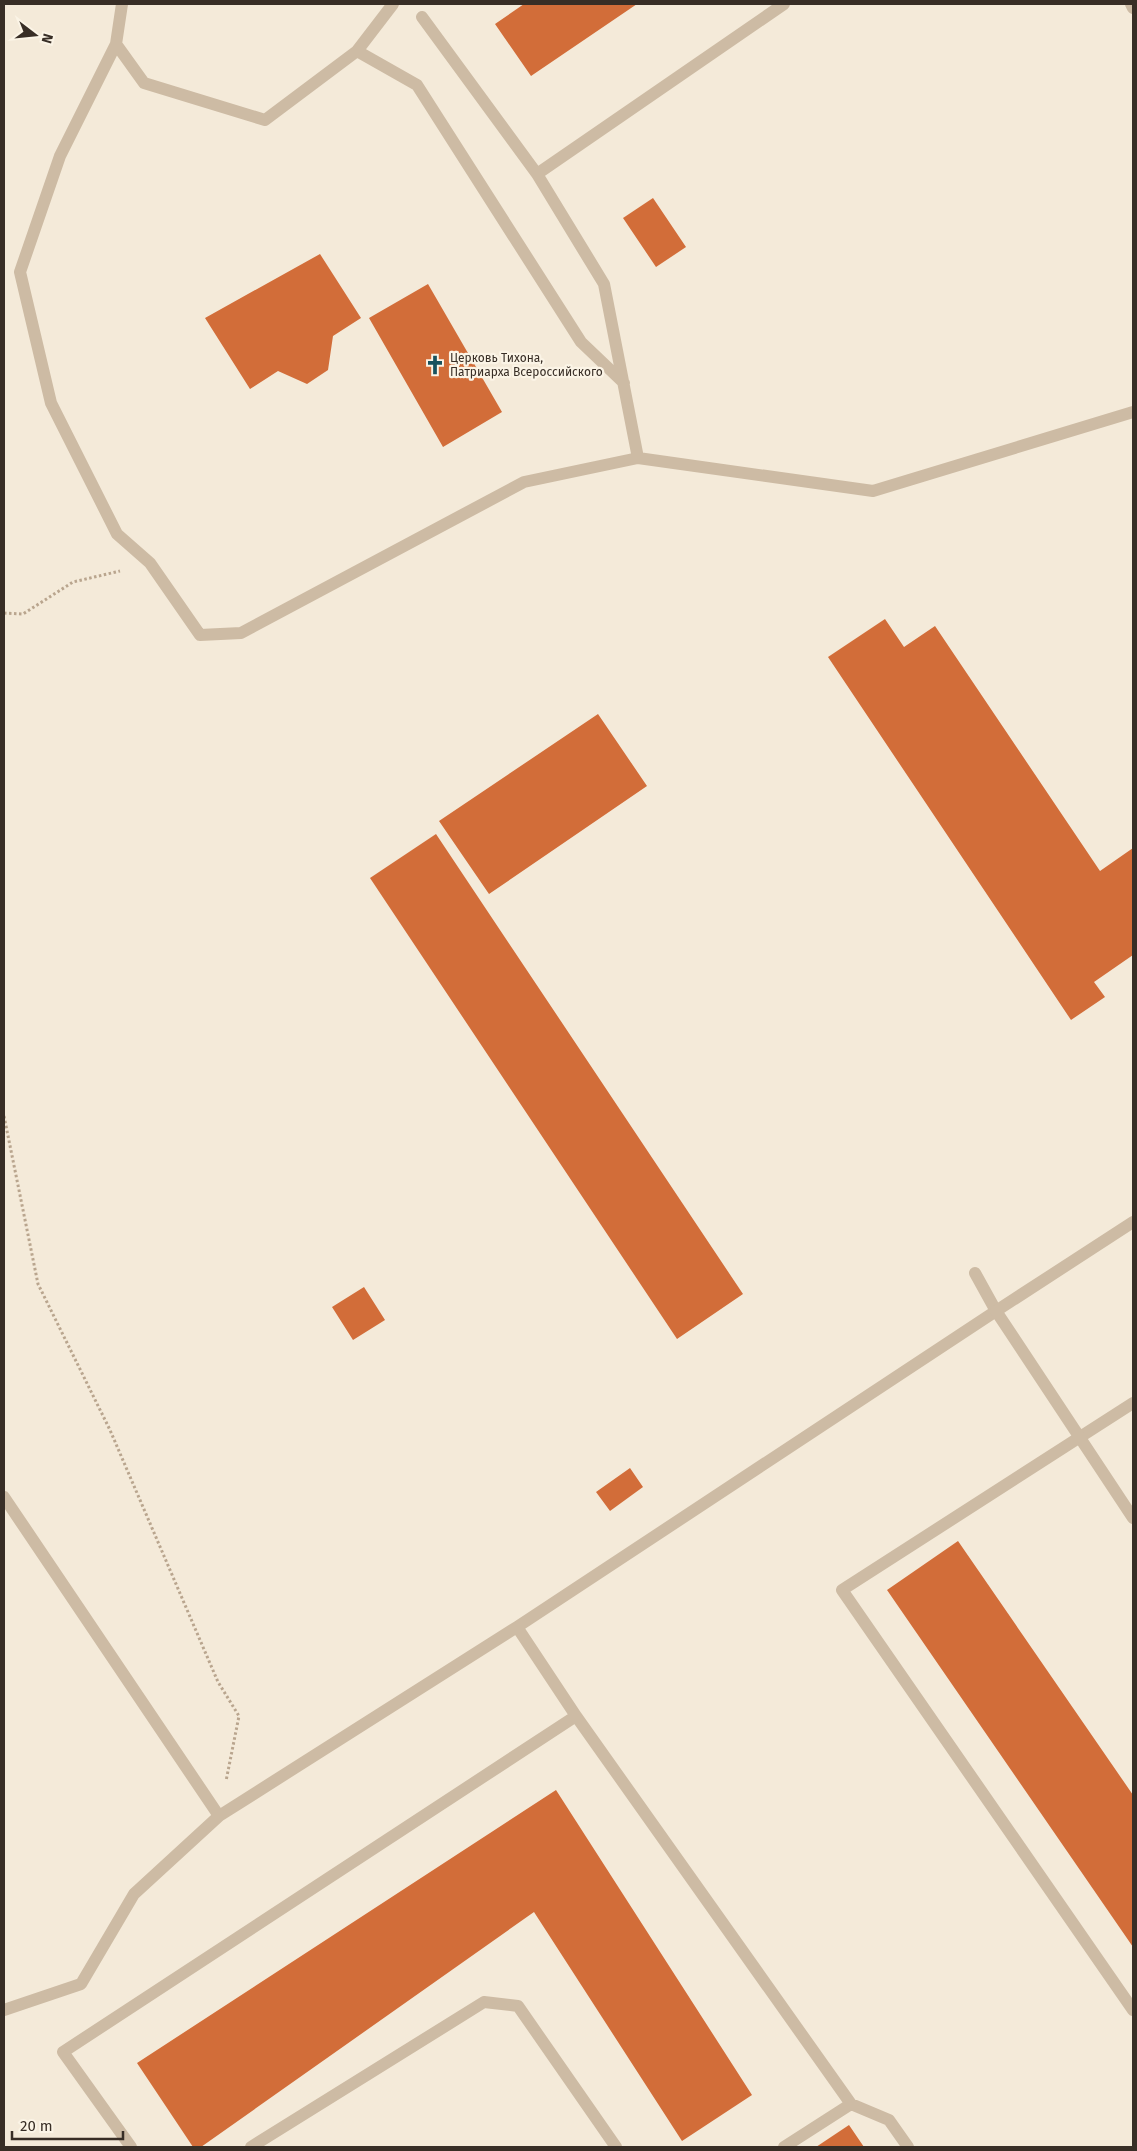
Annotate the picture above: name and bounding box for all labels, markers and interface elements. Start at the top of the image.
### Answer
north arrow [10,10,60,60]
text: N [38,32,56,45]
place label: Церковь Тихона, Патриарха Всероссийского [450,351,603,379]
church icon: Церковь Тихона, Патриарха Всероссийского [424,354,446,376]
scale bar [12,2108,124,2140]
text: 20 m [20,2117,53,2135]

